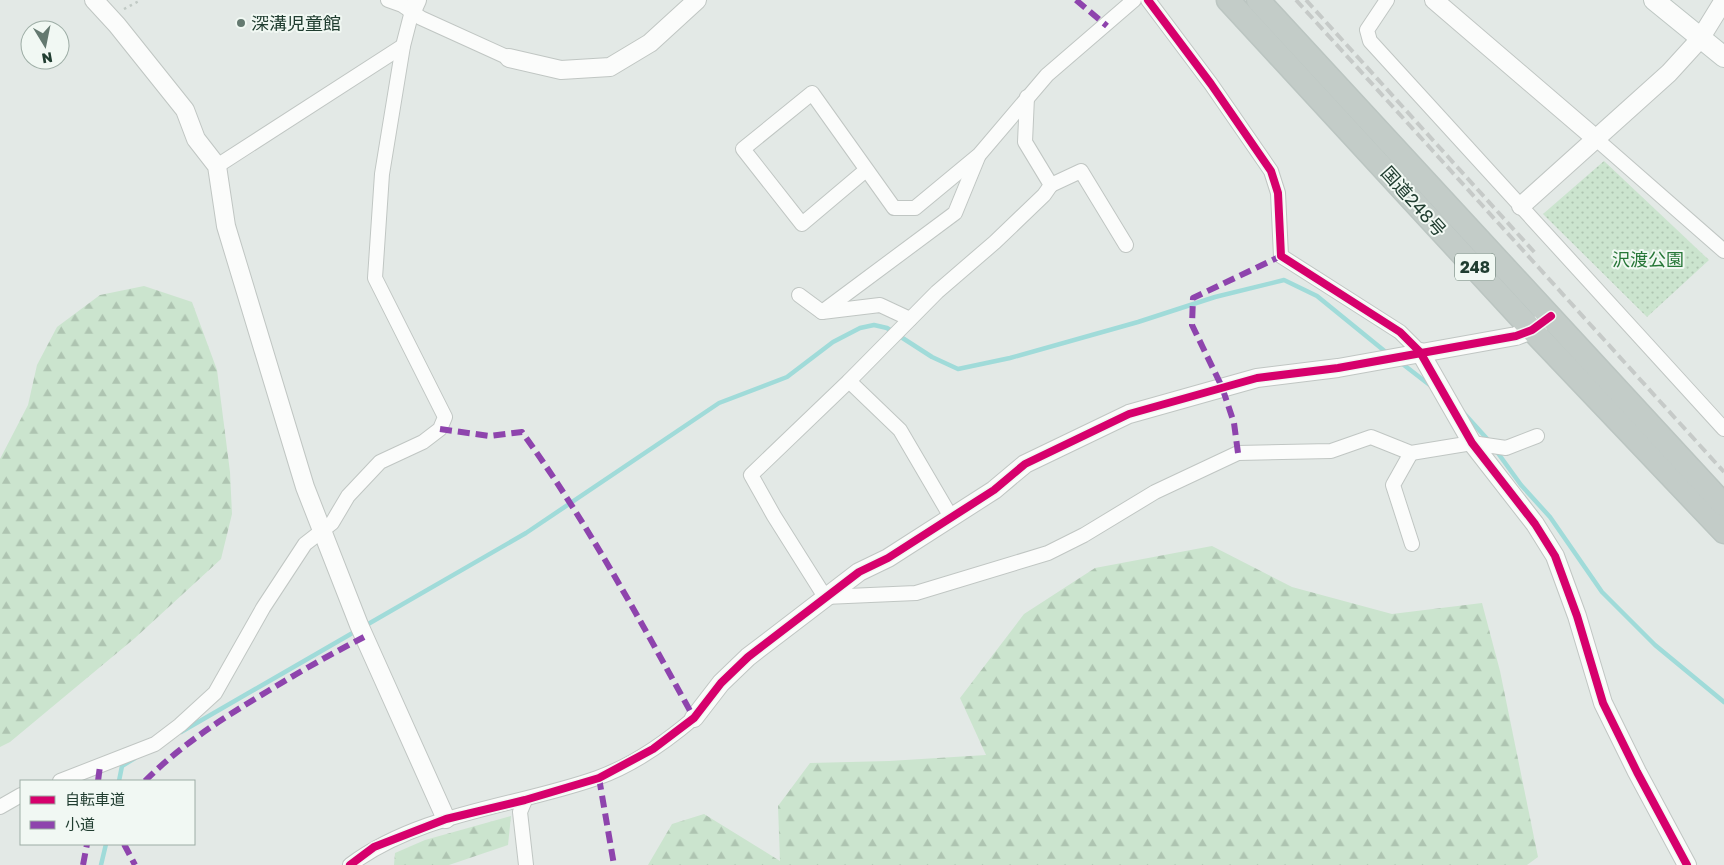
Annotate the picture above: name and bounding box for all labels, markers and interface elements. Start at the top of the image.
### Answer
place label: 深溝児童館 [251,12,341,34]
marker: 深溝児童館 [235,17,247,29]
north arrow [20,20,70,70]
text: N [41,49,54,68]
street label: 国道248号 [1377,162,1451,240]
park label: 沢渡公園 [1612,248,1684,270]
road number: 248 [1455,253,1495,280]
legend [20,780,195,845]
text: 自転車道 [65,790,125,808]
text: 小道 [65,815,95,833]

